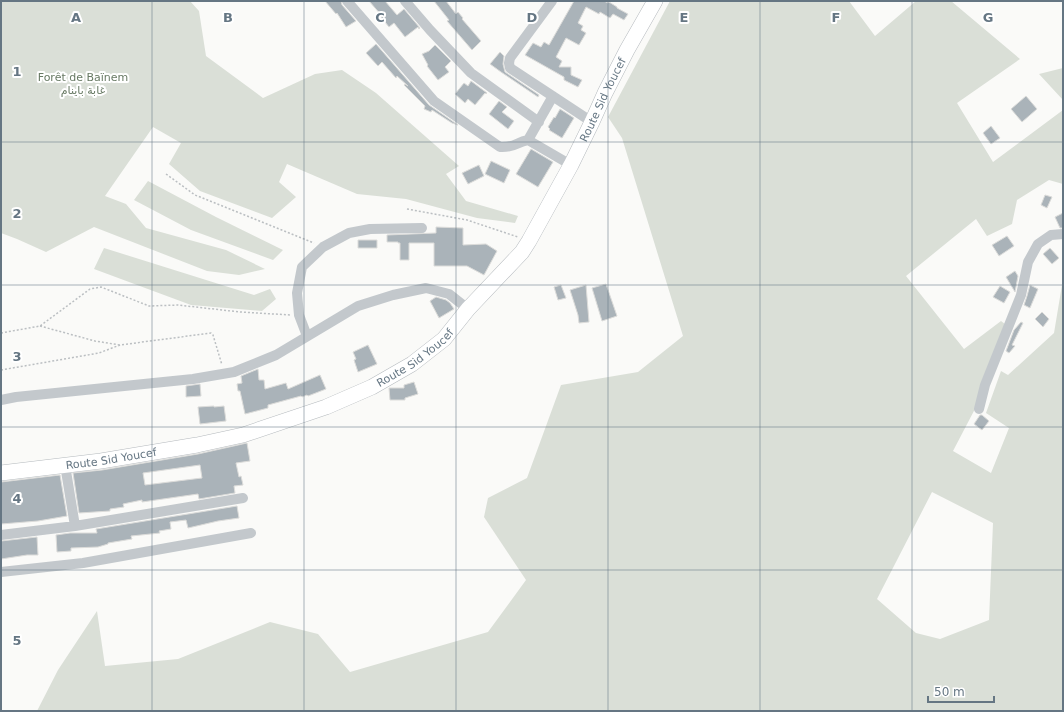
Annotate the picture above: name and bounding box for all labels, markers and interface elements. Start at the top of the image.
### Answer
text: A [71,10,81,25]
text: B [223,10,233,25]
text: C [375,10,385,25]
text: D [527,10,538,25]
text: E [680,10,688,25]
text: F [832,10,840,25]
text: G [983,10,993,25]
street label: Route Sid Youcef [577,54,629,144]
text: 1 [12,64,22,79]
park label: Forêt de Baïnem غابة باينام [38,71,128,97]
text: 2 [12,206,22,221]
street label: Route Sid Youcef [374,325,457,390]
text: 3 [12,349,22,364]
street label: Route Sid Youcef [65,445,159,472]
text: 4 [12,491,22,506]
text: 5 [12,633,22,648]
scale bar [928,678,994,704]
text: 50 m [934,685,965,699]

